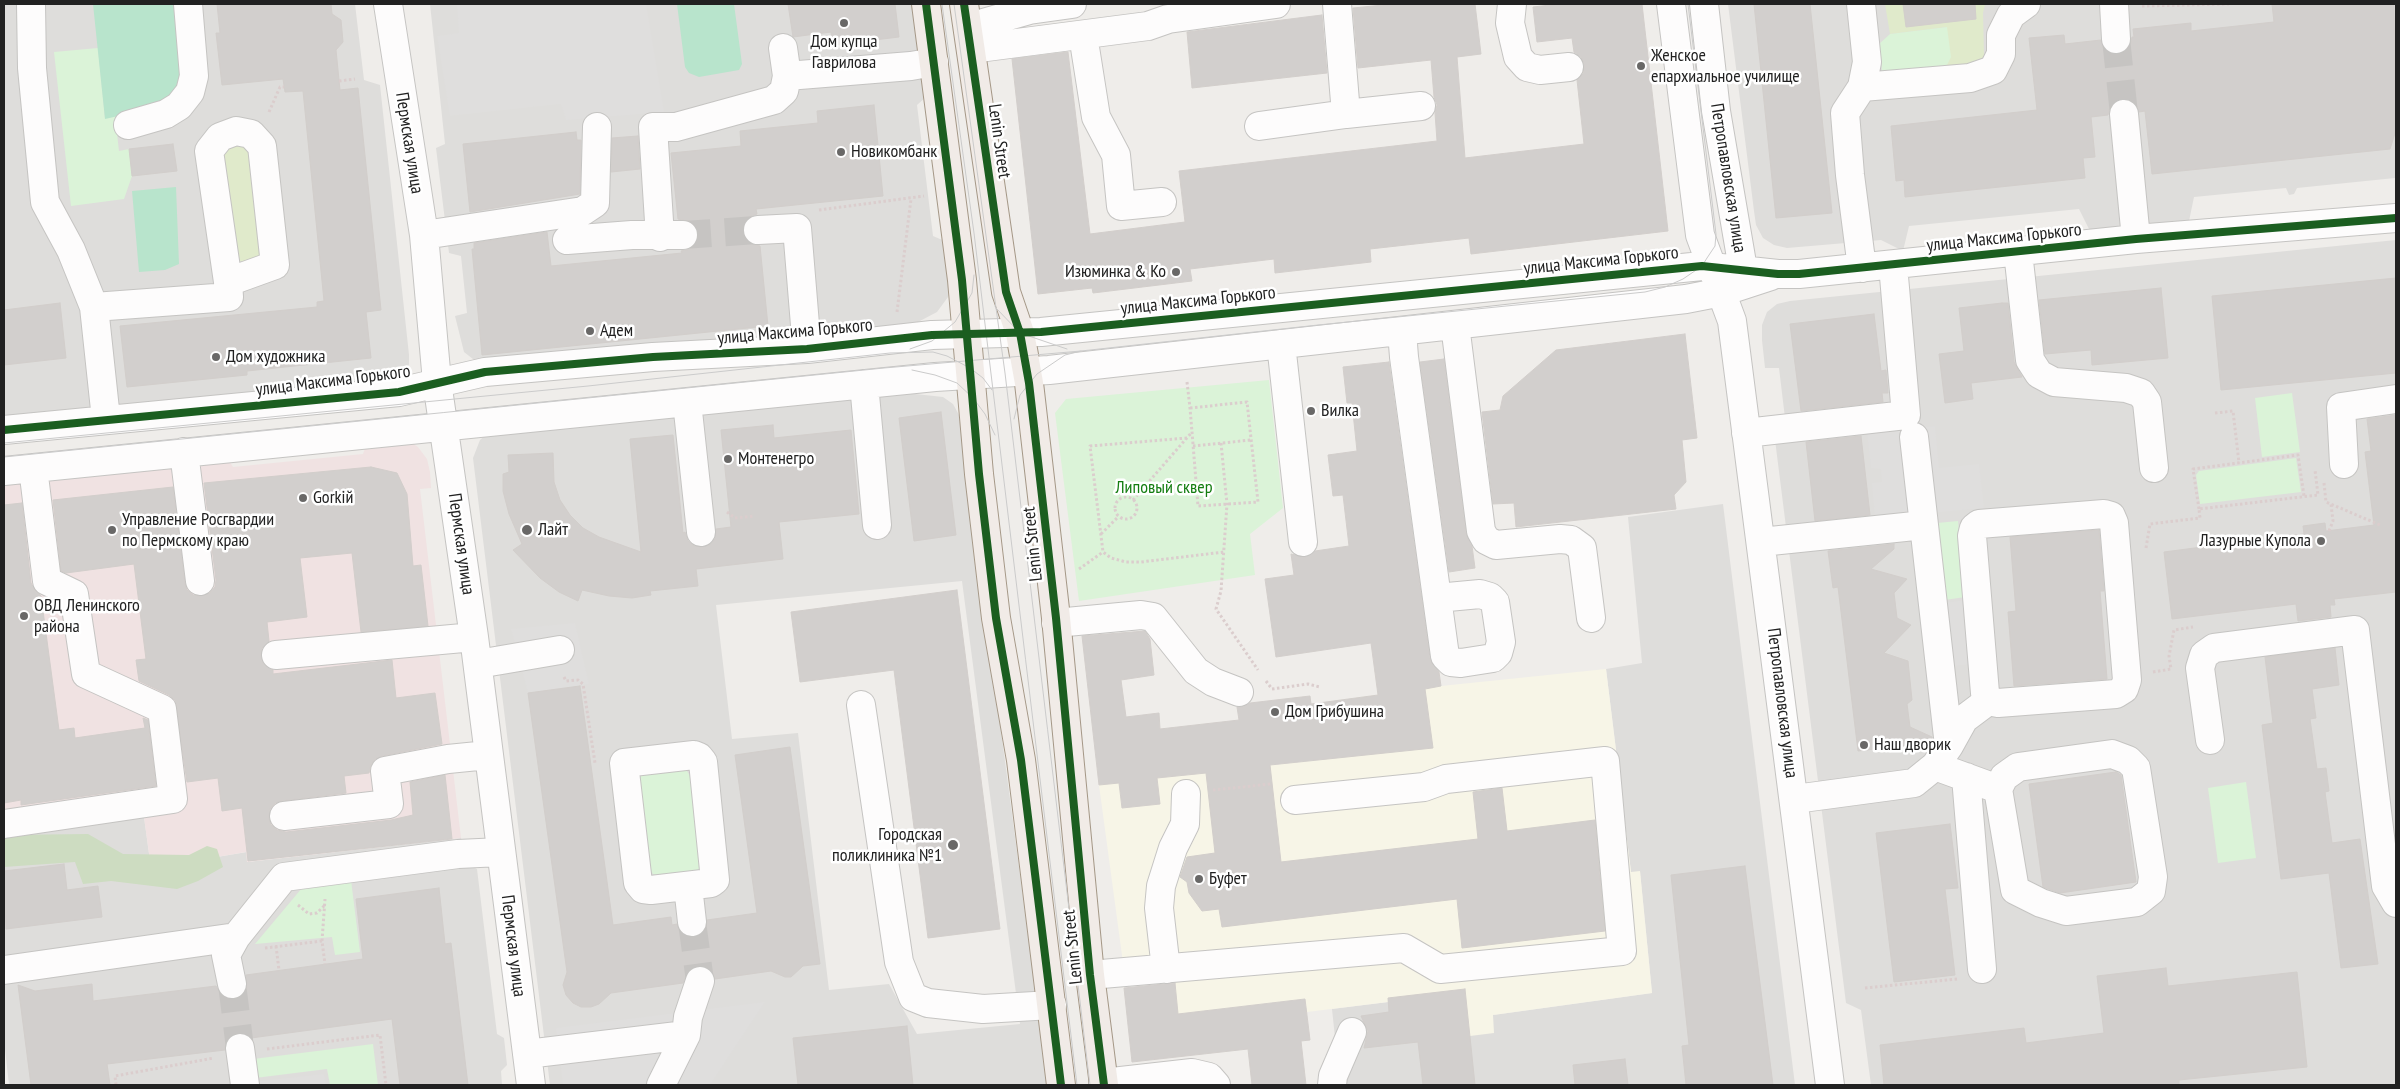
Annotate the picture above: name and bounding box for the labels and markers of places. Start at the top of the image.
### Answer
marker: Дом купца Гаврилова [838,17,850,29]
place label: Дом купца Гаврилова [810,31,878,74]
place label: Женское епархиальное училище [1651,45,1800,88]
marker: Женское епархиальное училище [1635,60,1647,72]
place label: Новикомбанк [851,141,937,163]
marker: Новикомбанк [835,146,847,158]
place label: Изюминка & Ко [1065,261,1166,283]
marker: Изюминка & Ко [1170,266,1182,278]
place label: Адем [600,320,633,342]
marker: Адем [584,325,596,337]
place label: Дом художника [226,346,325,368]
marker: Дом художника [210,351,222,363]
place label: Вилка [1321,400,1359,422]
marker: Вилка [1305,405,1317,417]
place label: Монтенегро [738,448,814,470]
marker: Монтенегро [722,453,734,465]
place label: Gorkiй [313,487,353,509]
marker: Gorkiй [297,492,309,504]
place label: Управление Росгвардии по Пермскому краю [122,509,274,552]
place label: Лайт [538,519,568,541]
marker: Лайт [520,523,534,537]
marker: Управление Росгвардии по Пермскому краю [106,524,118,536]
place label: Лазурные Купола [2200,530,2311,552]
marker: Лазурные Купола [2315,535,2327,547]
place label: ОВД Ленинского района [34,595,140,638]
marker: ОВД Ленинского района [18,610,30,622]
place label: Дом Грибушина [1285,701,1384,723]
marker: Дом Грибушина [1269,706,1281,718]
place label: Наш дворик [1874,734,1951,756]
marker: Наш дворик [1858,739,1870,751]
place label: Городская поликлиника №1 [832,824,942,866]
marker: Городская поликлиника №1 [946,838,960,852]
place label: Буфет [1209,868,1247,890]
marker: Буфет [1193,873,1205,885]

